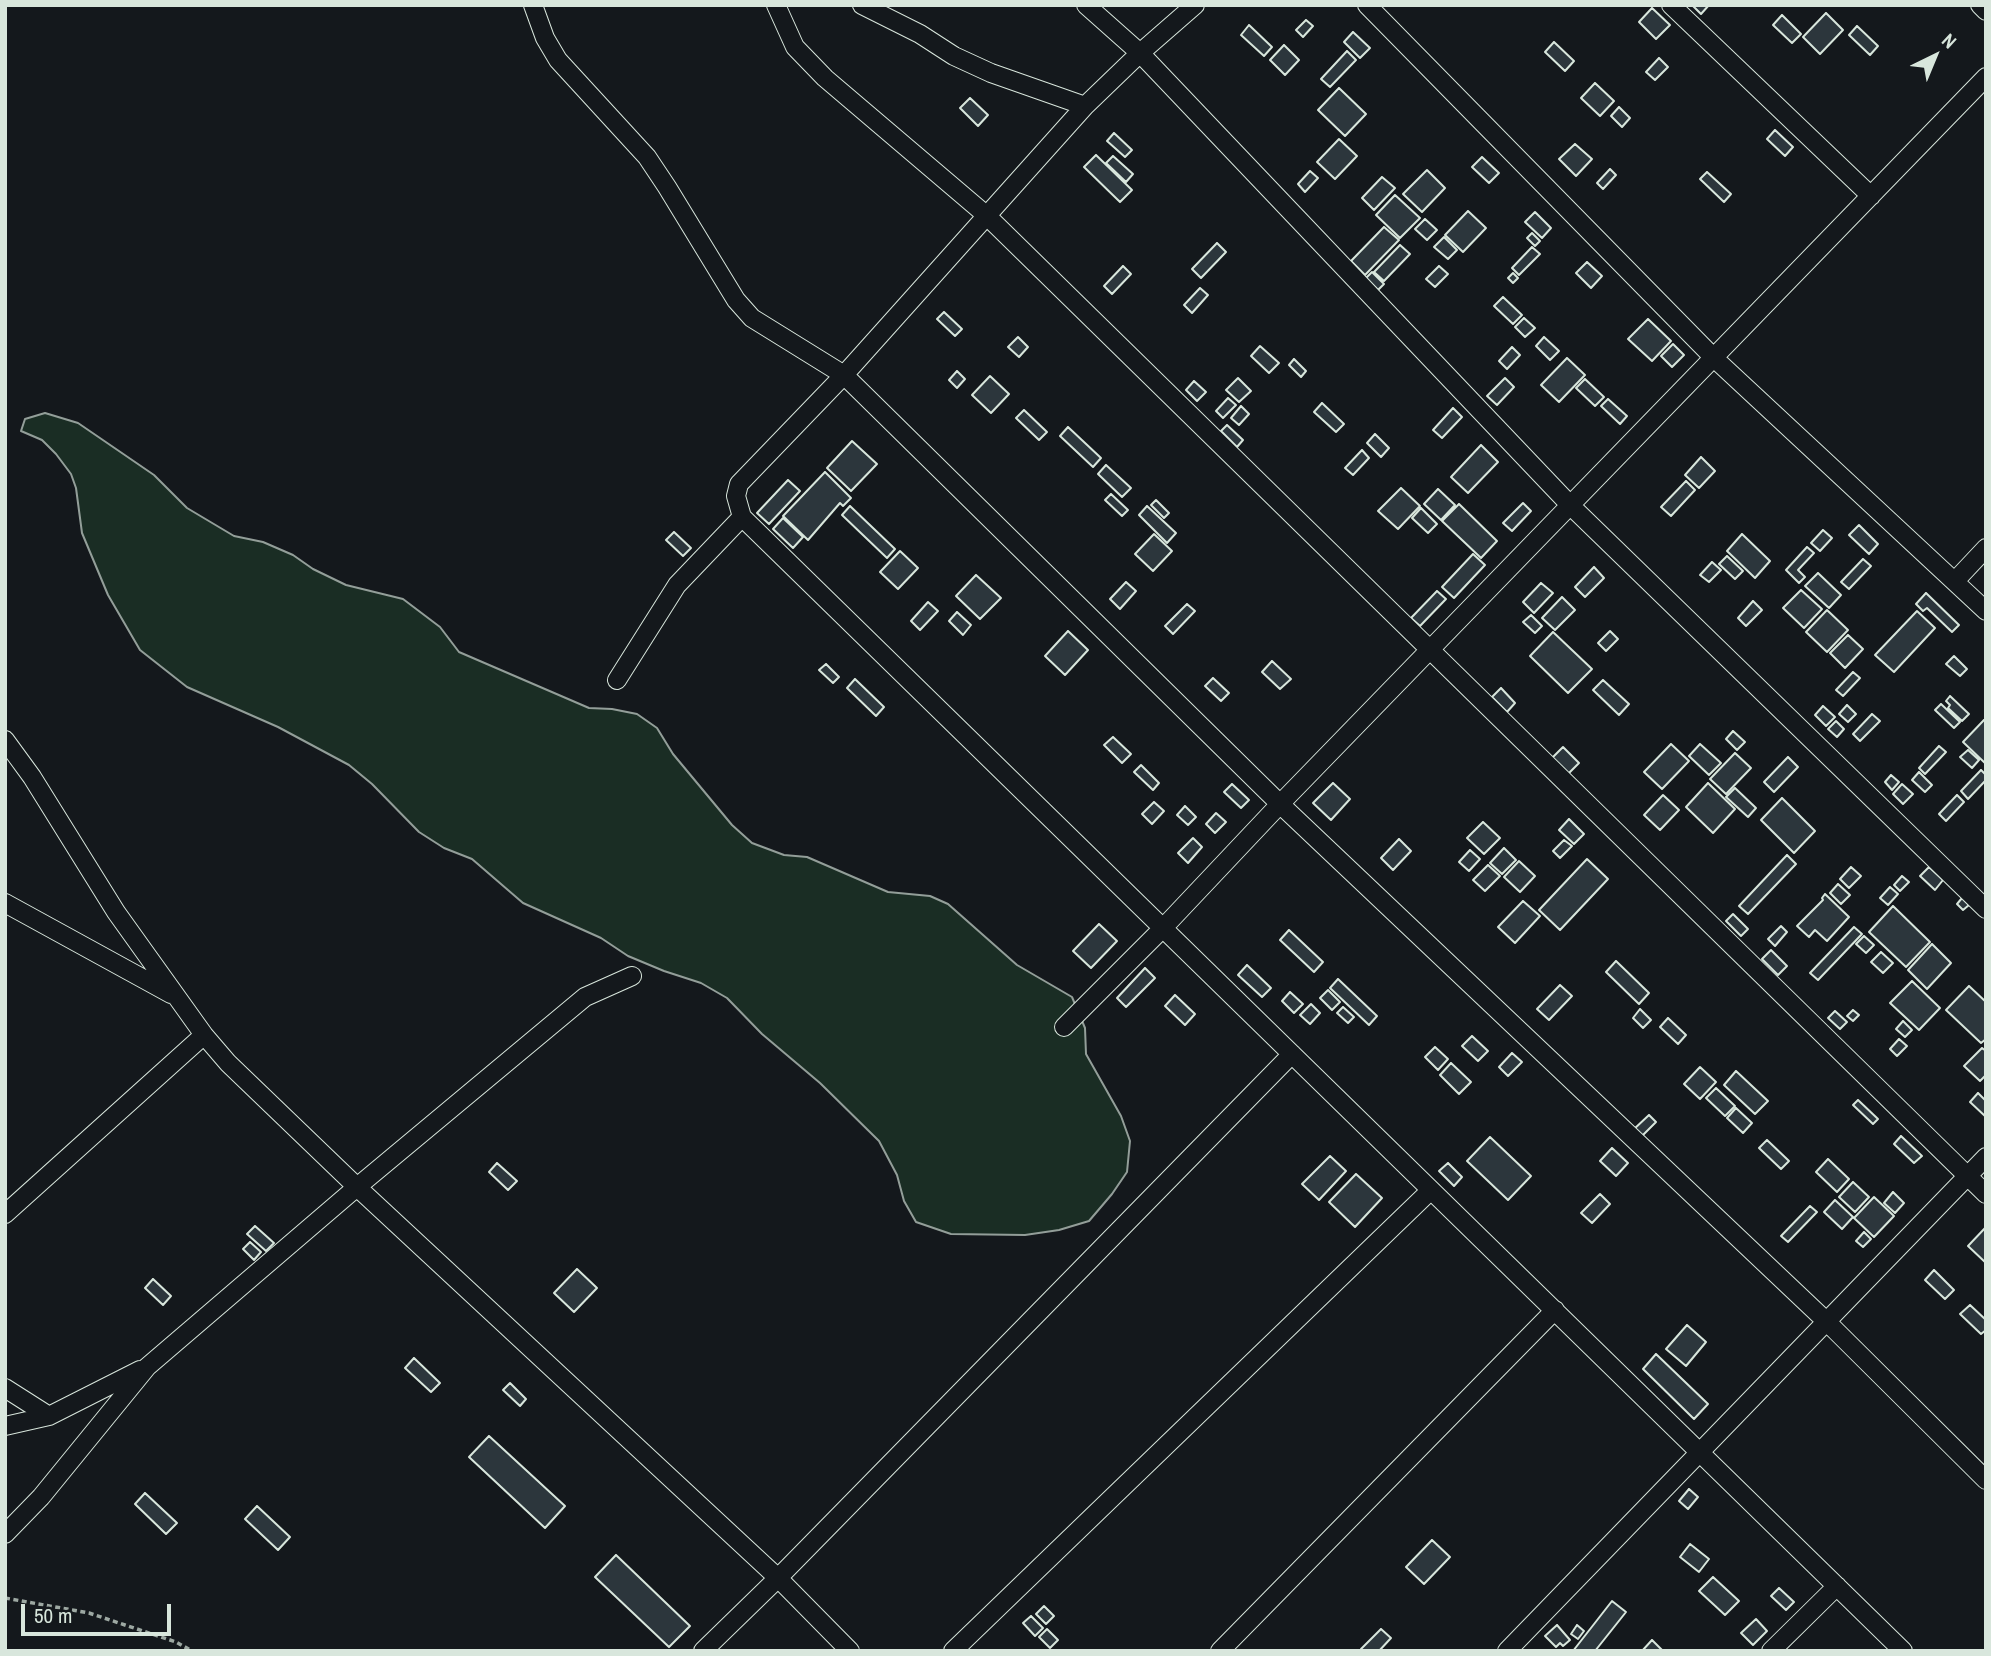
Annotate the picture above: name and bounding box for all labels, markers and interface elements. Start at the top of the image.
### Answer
north arrow [1900,21,1970,91]
text: N [1936,27,1962,54]
scale bar [24,1590,175,1634]
text: 50 m [34,1601,72,1630]

